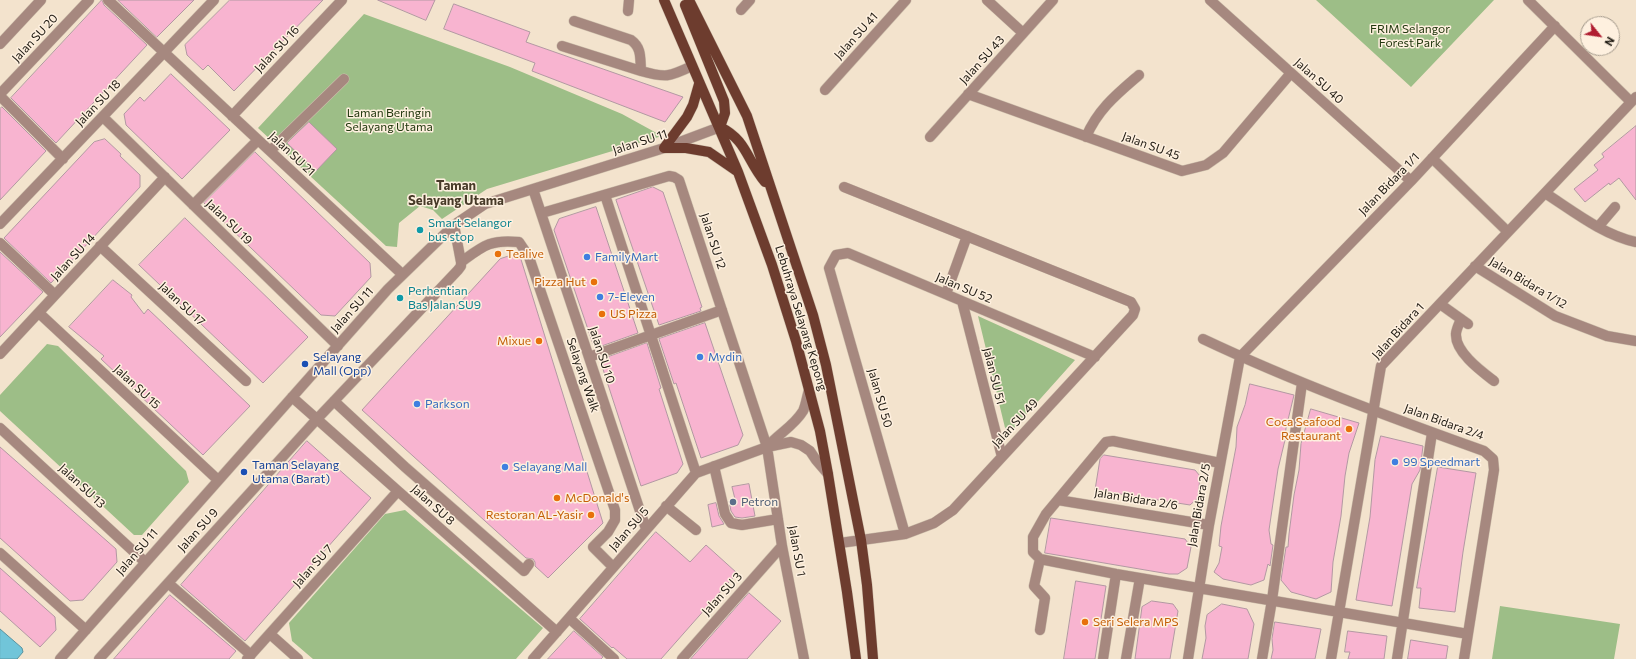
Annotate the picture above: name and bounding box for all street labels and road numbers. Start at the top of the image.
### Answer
street label: Jalan SU 41 [831,10,881,62]
street label: Jalan SU 20 [9,11,61,65]
street label: Jalan SU 16 [252,23,302,75]
street label: Jalan SU 43 [956,33,1008,87]
street label: Jalan SU 40 [1291,55,1347,107]
street label: Jalan SU 18 [72,77,124,129]
street label: Jalan SU 11 [611,126,669,158]
street label: Jalan SU 21 [266,129,318,179]
street label: Jalan SU 45 [1120,129,1182,163]
street label: Jalan Bidara 1/1 [1356,150,1422,218]
street label: Jalan SU 19 [203,196,255,248]
street label: Jalan SU 12 [697,211,729,271]
street label: Jalan SU 14 [48,231,98,283]
street label: Lebuhraya Selayang Kepong [772,243,830,393]
street label: Jalan Bidara 1/12 [1487,254,1569,312]
street label: Jalan SU 52 [934,270,994,306]
street label: Jalan SU 17 [156,279,208,329]
street label: Jalan SU 11 [328,284,376,336]
street label: Jalan Bidara 1 [1369,300,1427,362]
street label: Jalan SU 10 [586,325,618,385]
street label: Selayang Walk [563,336,603,414]
street label: Jalan SU 51 [980,346,1008,406]
street label: Jalan SU 15 [111,362,163,412]
street label: Jalan SU 50 [865,367,895,429]
street label: Jalan SU 49 [989,396,1041,450]
street label: Jalan Bidara 2/4 [1402,401,1486,443]
street label: Jalan SU 13 [56,461,108,511]
street label: Jalan Bidara 2/5 [1185,462,1213,548]
street label: Jalan SU 8 [408,482,458,528]
street label: Jalan Bidara 2/6 [1093,485,1179,513]
street label: Jalan SU 5 [606,504,652,554]
street label: Jalan SU 9 [175,505,221,555]
street label: Jalan SU 1 [785,524,809,578]
street label: Jalan SU 11 [113,526,161,578]
street label: Jalan SU 7 [290,542,336,590]
street label: Jalan SU 3 [699,569,745,619]

